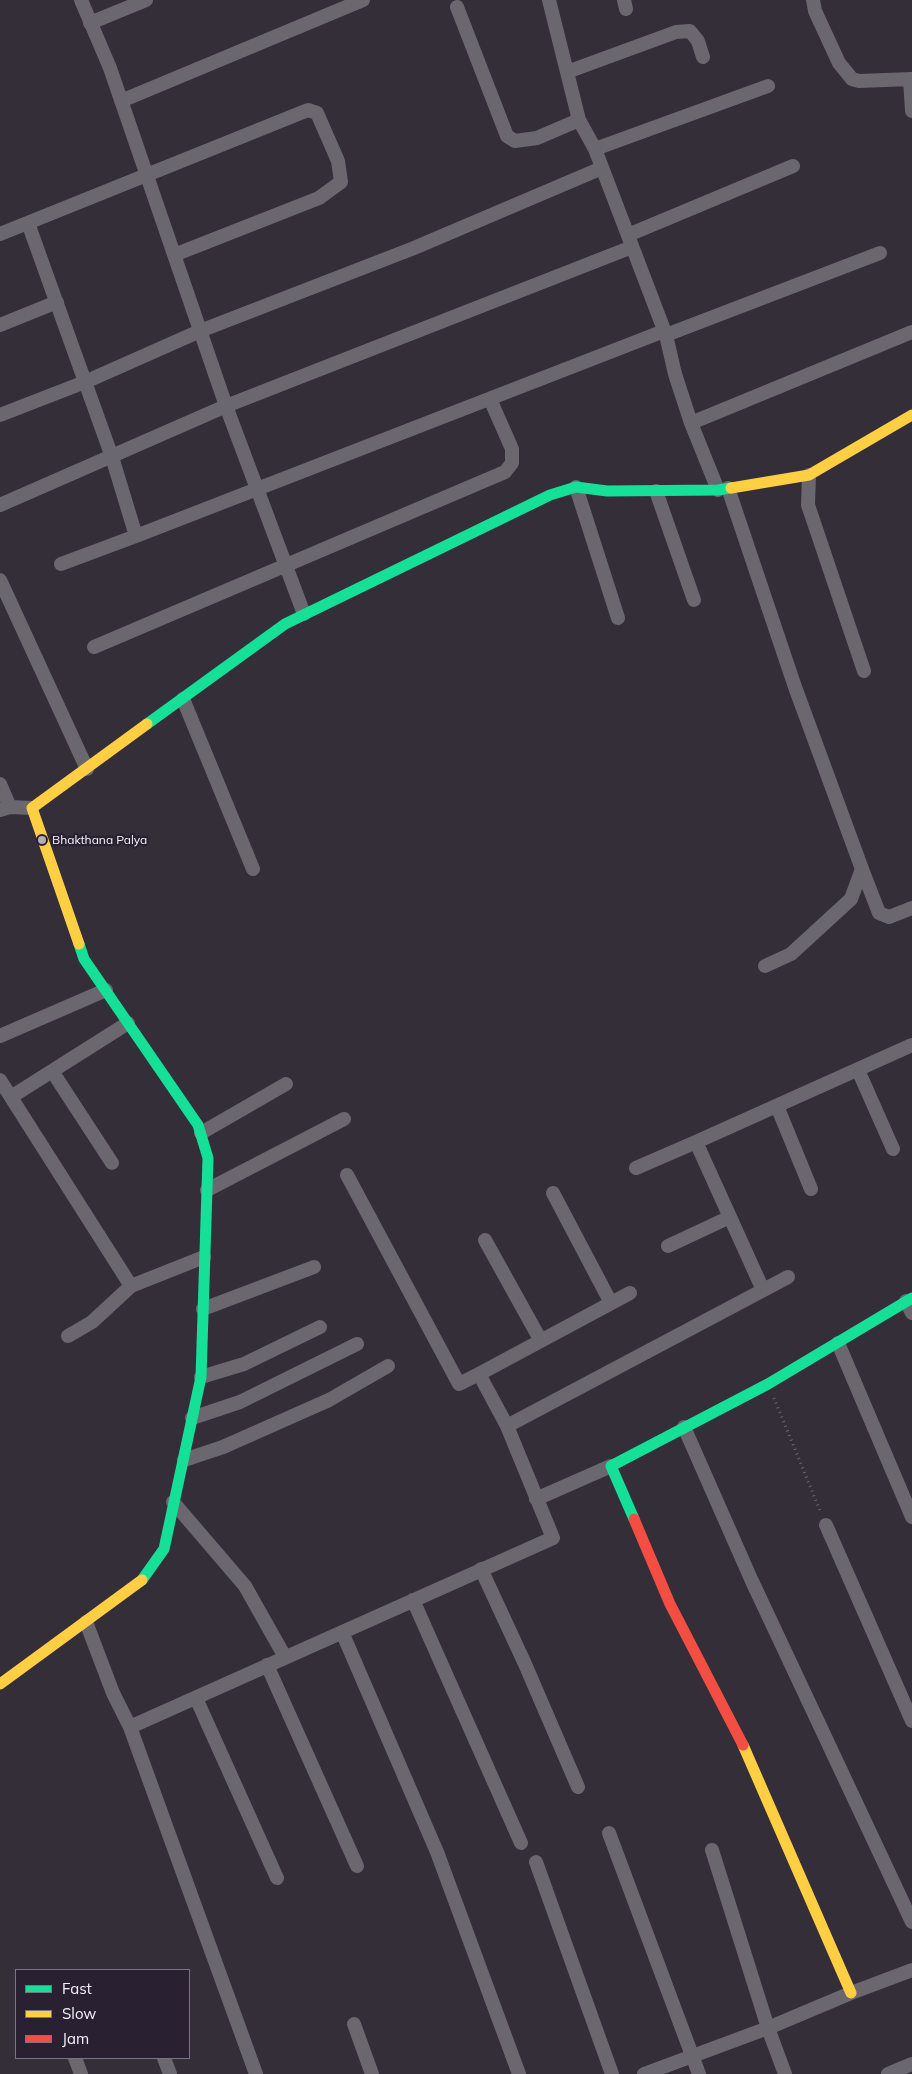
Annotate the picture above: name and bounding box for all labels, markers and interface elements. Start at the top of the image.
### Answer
place label: Bhakthana Palya [52,833,147,847]
marker: Bhakthana Palya [36,834,48,846]
legend [15,1969,190,2059]
text: Fast [62,1979,92,1998]
text: Slow [62,2004,96,2023]
text: Jam [62,2029,89,2048]

